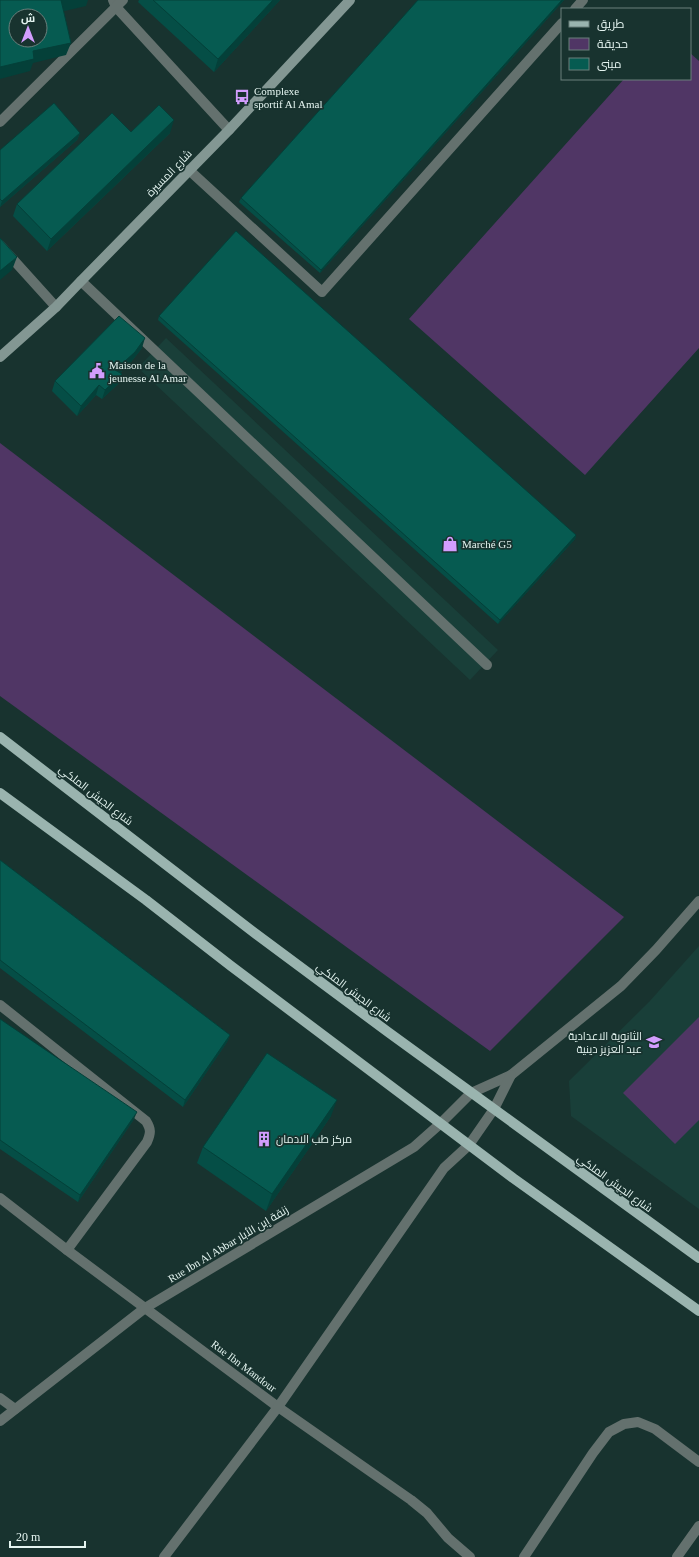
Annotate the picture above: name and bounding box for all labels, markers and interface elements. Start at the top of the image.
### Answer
north arrow [8,8,48,48]
legend [561,8,691,80]
text: ش [21,12,35,25]
text: طريق [597,17,625,31]
text: حديقة [597,37,628,51]
text: مبنى [597,57,622,71]
place label: Complexe sportif Al Amal [254,85,322,110]
bus stop icon: Complexe sportif Al Amal [233,88,251,106]
street label: شارع المسيرة [144,147,196,200]
place label: Maison de la jeunesse Al Amar [108,359,187,384]
public building icon: Maison de la jeunesse Al Amar [88,362,106,380]
shop icon: Marché G5 [441,535,459,553]
place label: Marché G5 [462,538,512,550]
street label: شارع الجيش الملكي [55,763,135,830]
street label: شارع الجيش الملكي [313,960,394,1026]
place label: الثانوية الاعدادية عبد العزيز دينية [568,1030,642,1056]
school or university icon: الثانوية الاعدادية عبد العزيز دينية [645,1033,663,1051]
building icon: مركز طب الادمان [255,1130,273,1148]
place label: مركز طب الادمان [276,1133,352,1146]
street label: شارع الجيش الملكي [573,1152,655,1217]
street label: Rue Ibn Al Abbar زنقة إبن الأبار [166,1203,291,1286]
street label: Rue Ibn Mandour [209,1338,279,1395]
scale bar [10,1523,85,1549]
text: 20 m [16,1530,41,1544]

